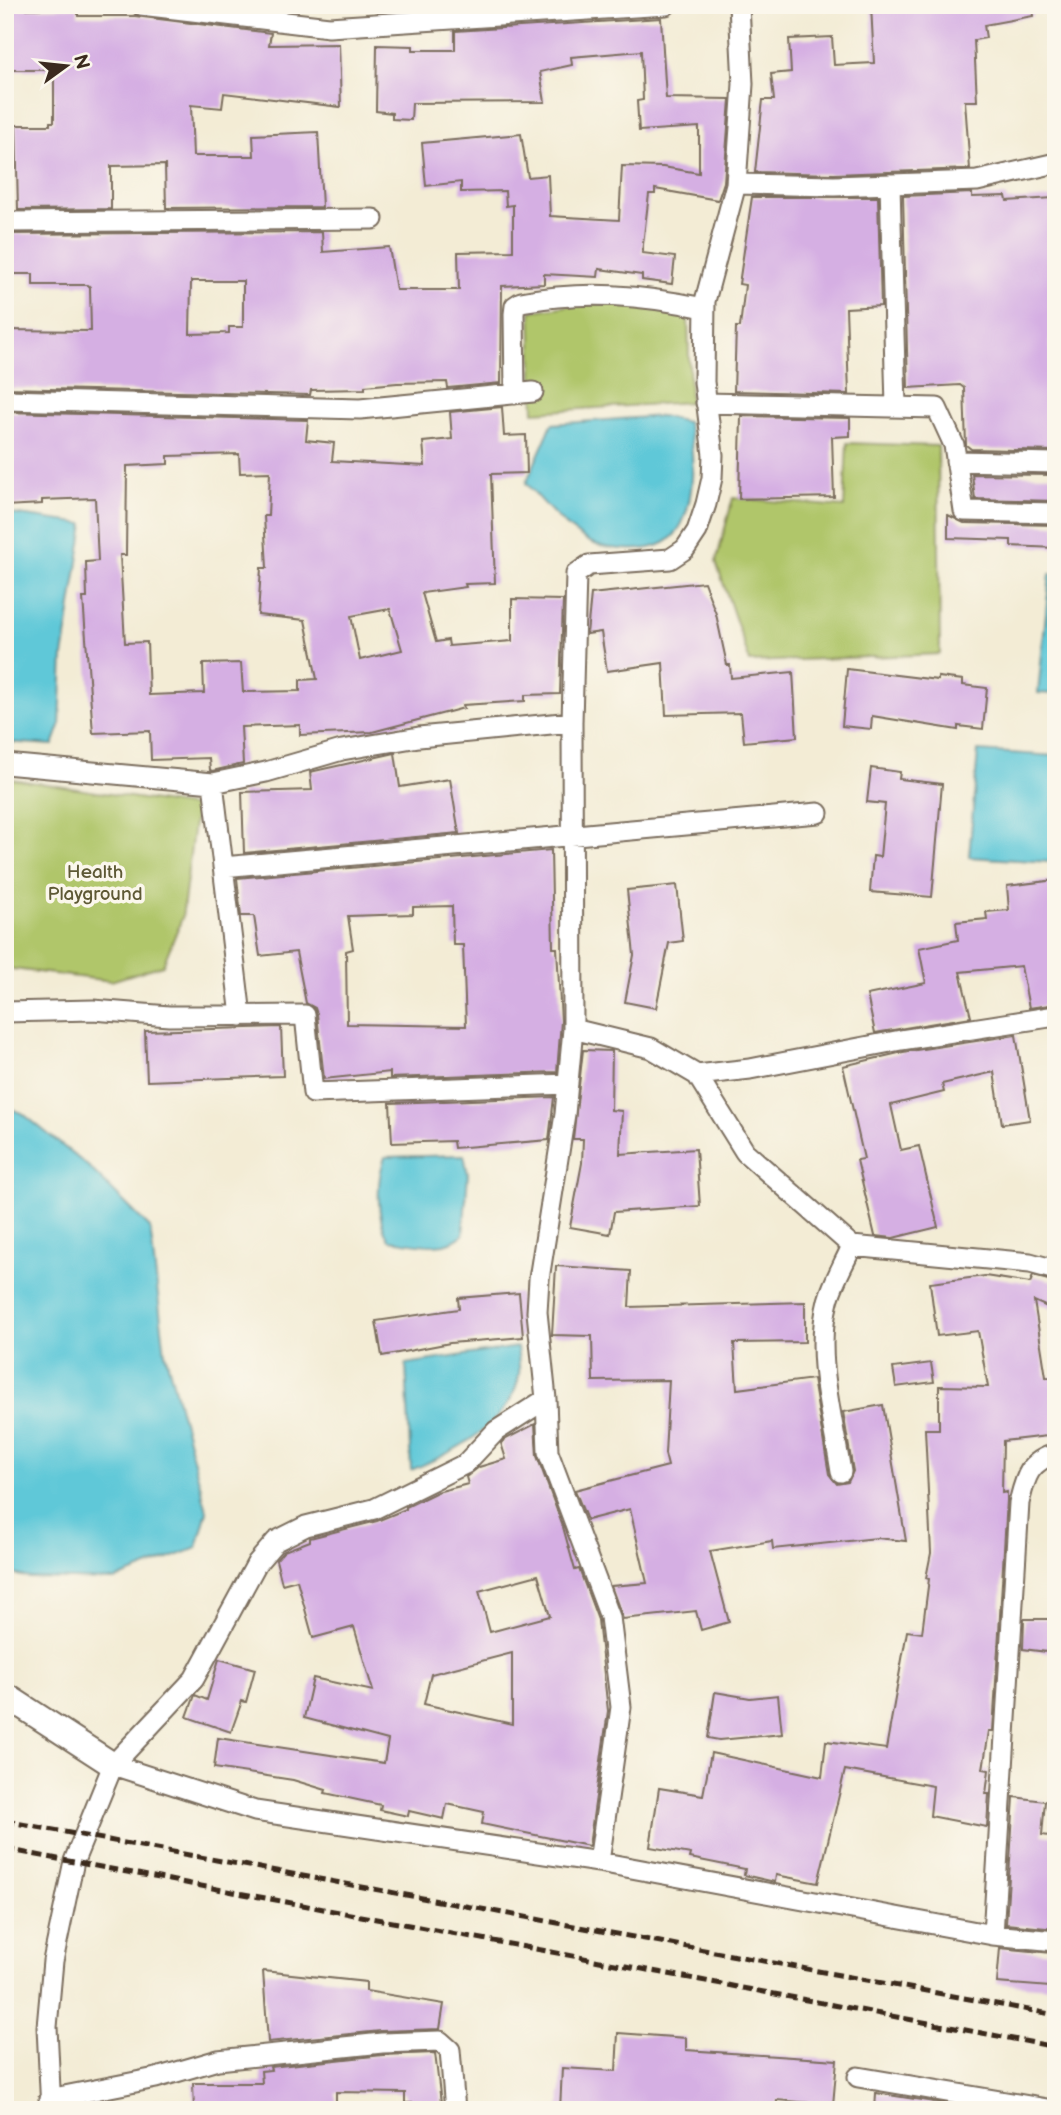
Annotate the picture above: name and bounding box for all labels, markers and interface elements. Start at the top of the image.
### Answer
north arrow [32,32,102,102]
text: N [68,52,94,72]
park label: Health Playground [47,861,143,906]

